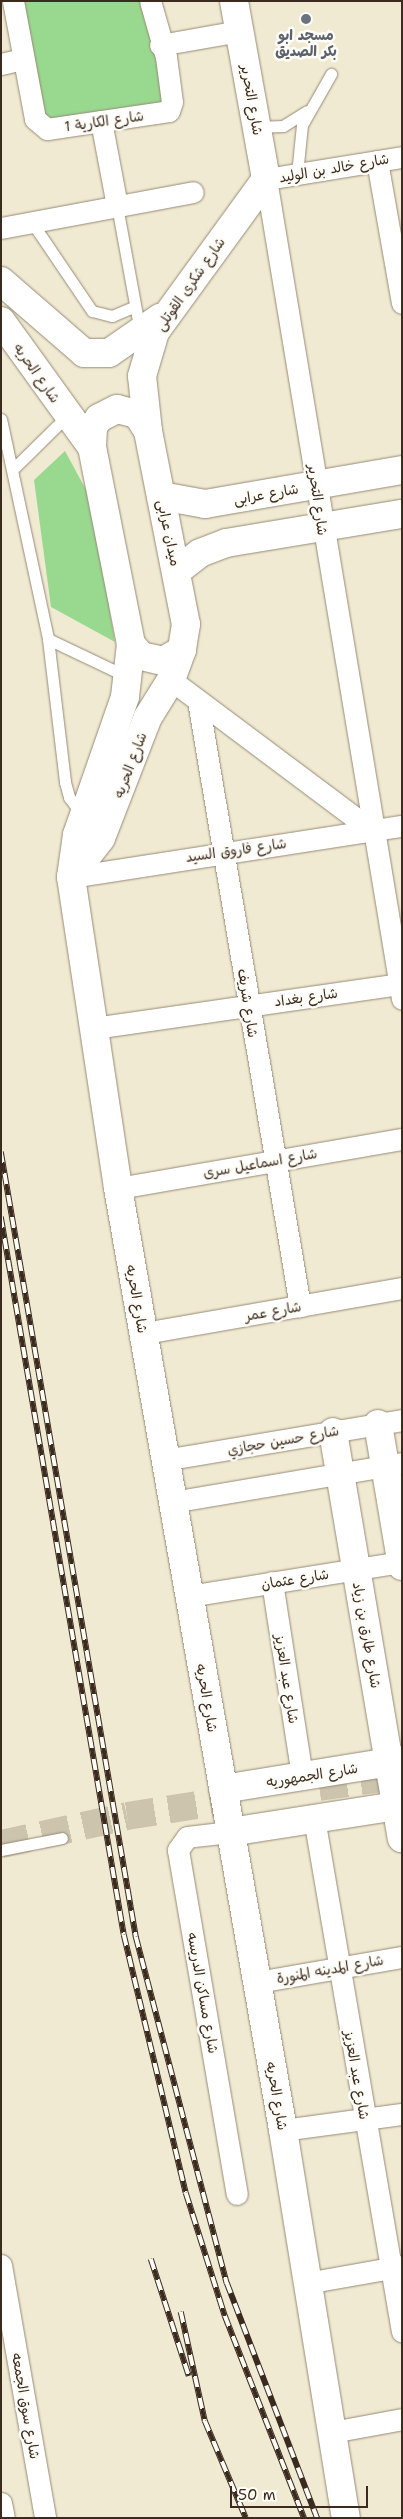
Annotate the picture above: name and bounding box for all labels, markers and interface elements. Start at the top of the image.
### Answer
marker: مسجد ابو بكر الصديق [300,13,312,25]
place label: مسجد ابو بكر الصديق [275,27,337,59]
street label: شارع التحرير [238,63,266,137]
street label: شارع الكارية 1 [63,107,145,135]
street label: شارع خالد بن الوليد [278,150,390,186]
street label: شارع شكرى القوتلى [152,234,228,334]
street label: شارع الحريه [10,340,64,406]
street label: شارع التحرير [305,463,331,537]
street label: شارع عرابى [232,480,300,508]
street label: ميدان عرابى [154,498,184,568]
street label: شارع الحريه [110,730,150,800]
street label: شارع فاروق السيد [185,835,287,865]
street label: شارع شريف [234,967,262,1039]
street label: شارع بغداد [273,984,339,1010]
street label: شارع اسماعيل سرى [202,1145,318,1181]
street label: شارع الحريه [123,1263,151,1335]
street label: شارع عمر [243,1298,303,1324]
street label: شارع حسين حجازي [226,1422,340,1458]
street label: شارع عثمان [260,1565,330,1593]
street label: شارع طارق بن زياد [349,1581,385,1689]
street label: شارع عبد العزيز [272,1633,302,1725]
street label: شارع الحريه [193,1662,221,1734]
street label: شارع الجمهوريه [265,1759,359,1791]
street label: شارع مساكن الدريسه [184,1931,222,2055]
street label: شارع المدينه المنورة [275,1951,385,1987]
street label: شارع عبد العزيز [341,2029,373,2121]
street label: شارع الحريه [263,2060,291,2132]
street label: شارع سوق الجمعه [8,2352,44,2460]
scale bar [233,2476,370,2508]
text: 50 m [238,2485,276,2505]

